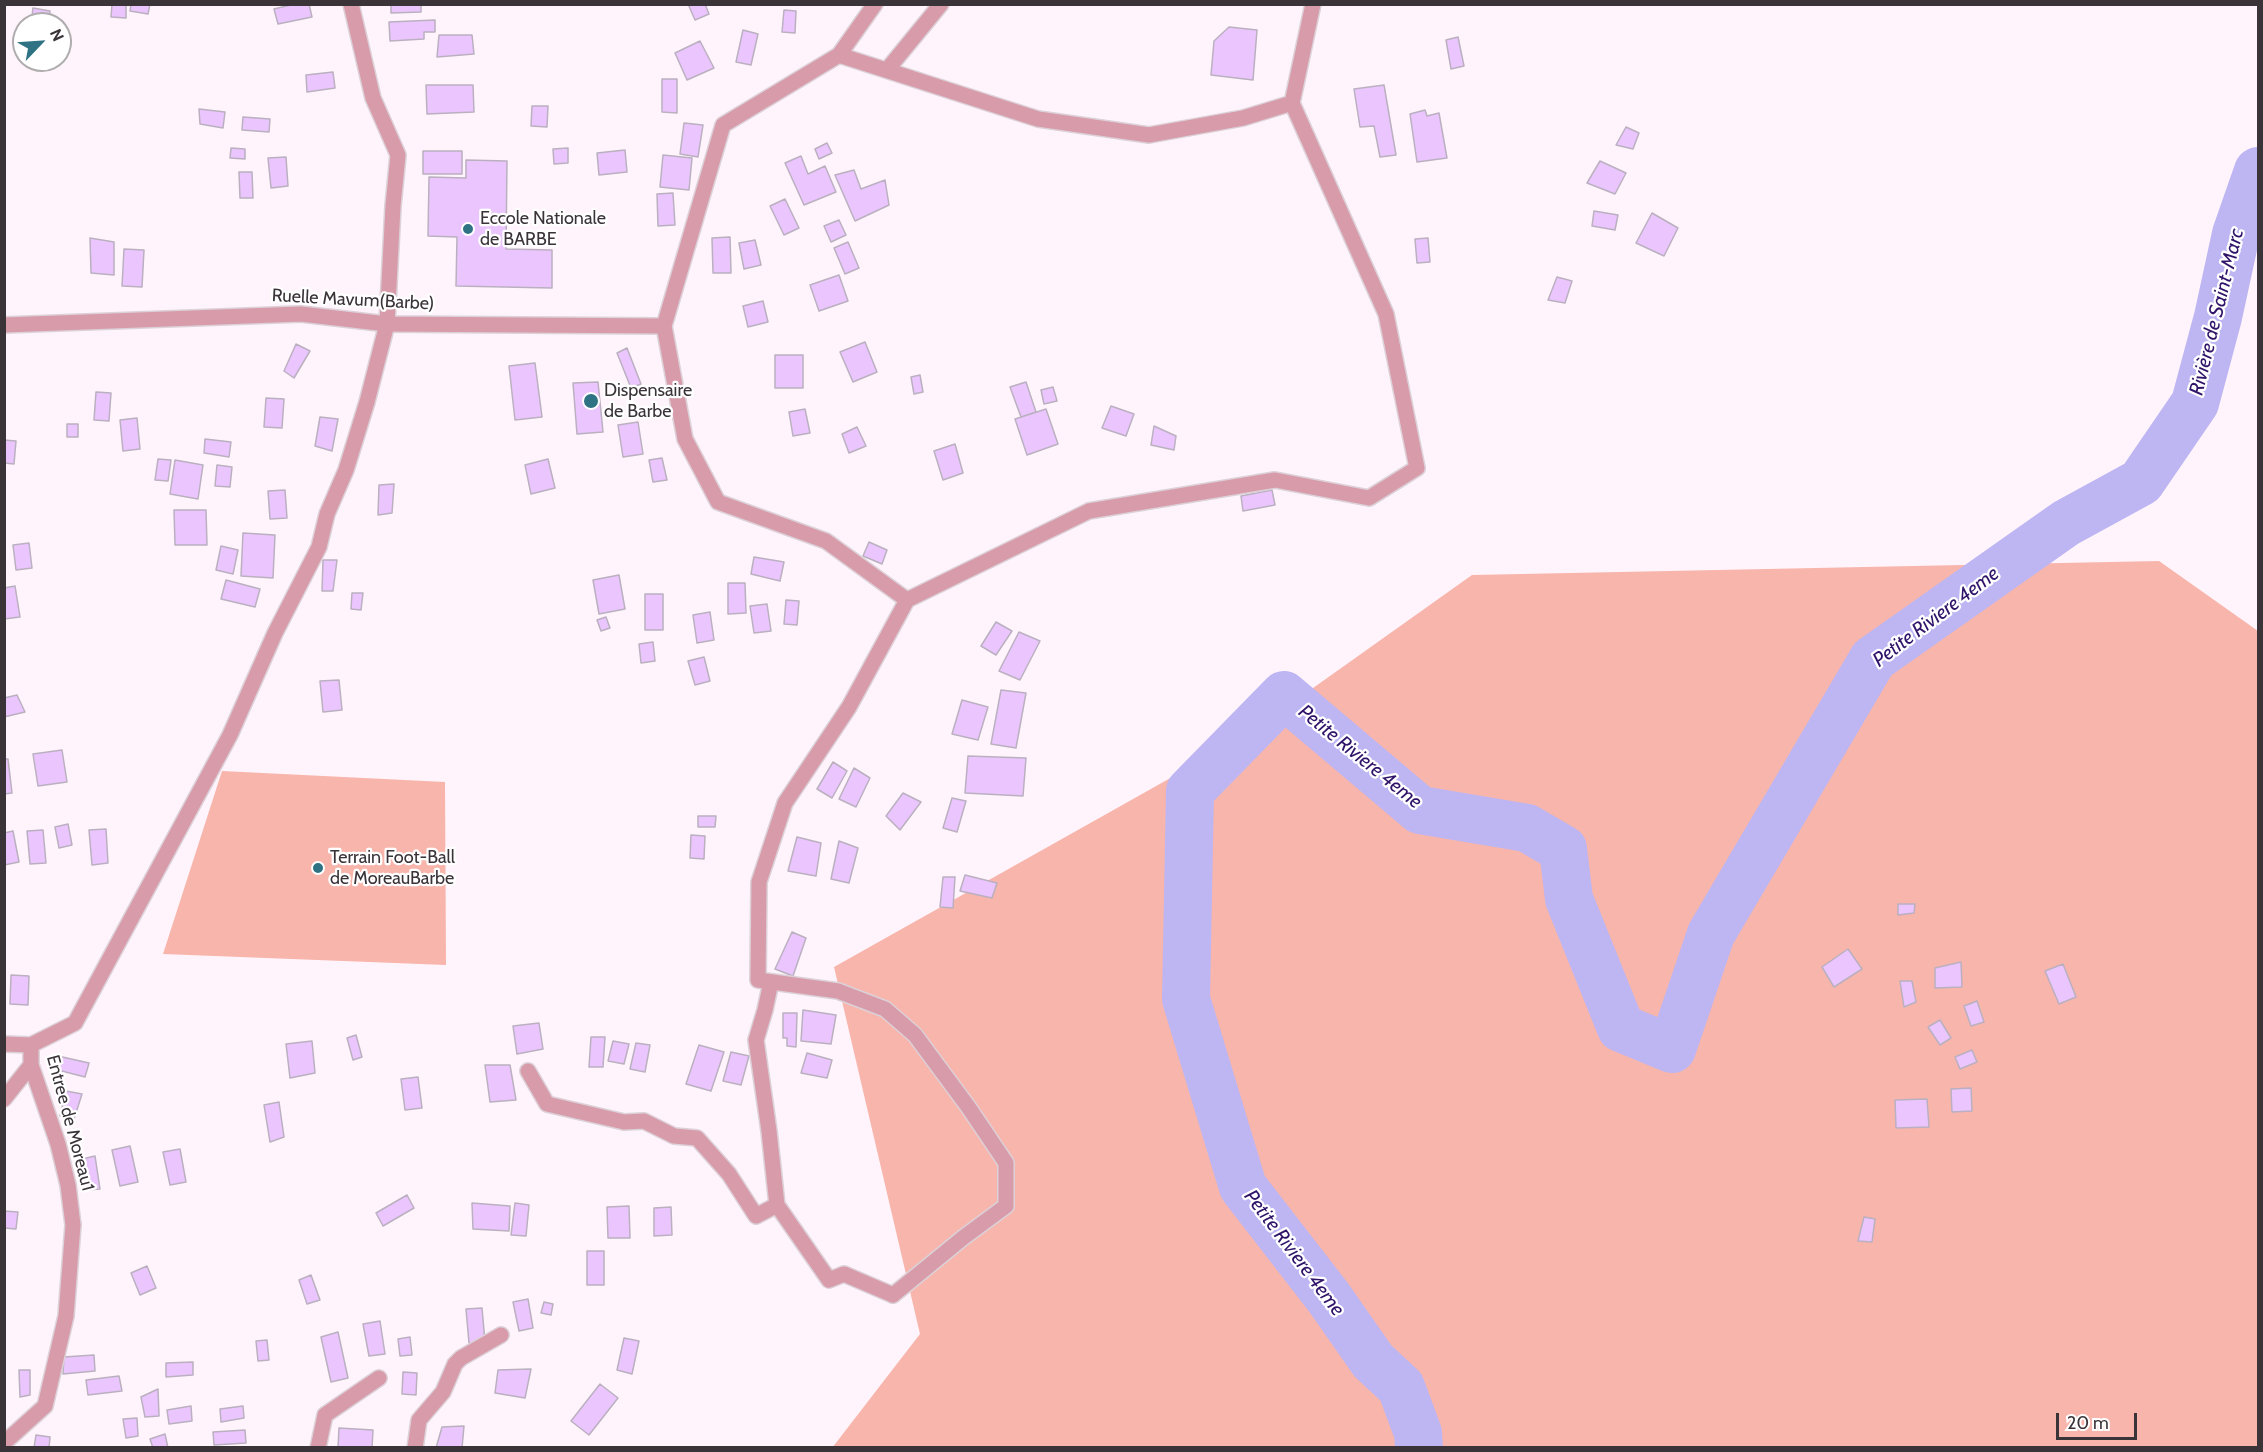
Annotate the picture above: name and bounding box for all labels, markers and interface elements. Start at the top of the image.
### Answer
north arrow [12,12,72,72]
text: N [46,26,68,44]
place label: Eccole Nationale de BARBE [480,208,606,250]
marker: Eccole Nationale de BARBE [461,222,475,236]
water label: Rivière de Saint-Marc [2185,226,2249,398]
street label: Ruelle Mavum(Barbe) [271,285,435,315]
place label: Dispensaire de Barbe [604,380,692,422]
marker: Dispensaire de Barbe [582,392,600,410]
water label: Petite Riviere 4eme [1868,562,2004,672]
water label: Petite Riviere 4eme [1293,700,1427,814]
place label: Terrain Foot-Ball de MoreauBarbe [330,847,455,890]
marker: Terrain Foot-Ball de MoreauBarbe [311,861,325,875]
street label: Entree de Moreau1 [41,1053,99,1193]
water label: Petite Riviere 4eme [1239,1185,1349,1321]
scale bar [2059,1401,2140,1439]
text: 20 m [2067,1412,2109,1434]

